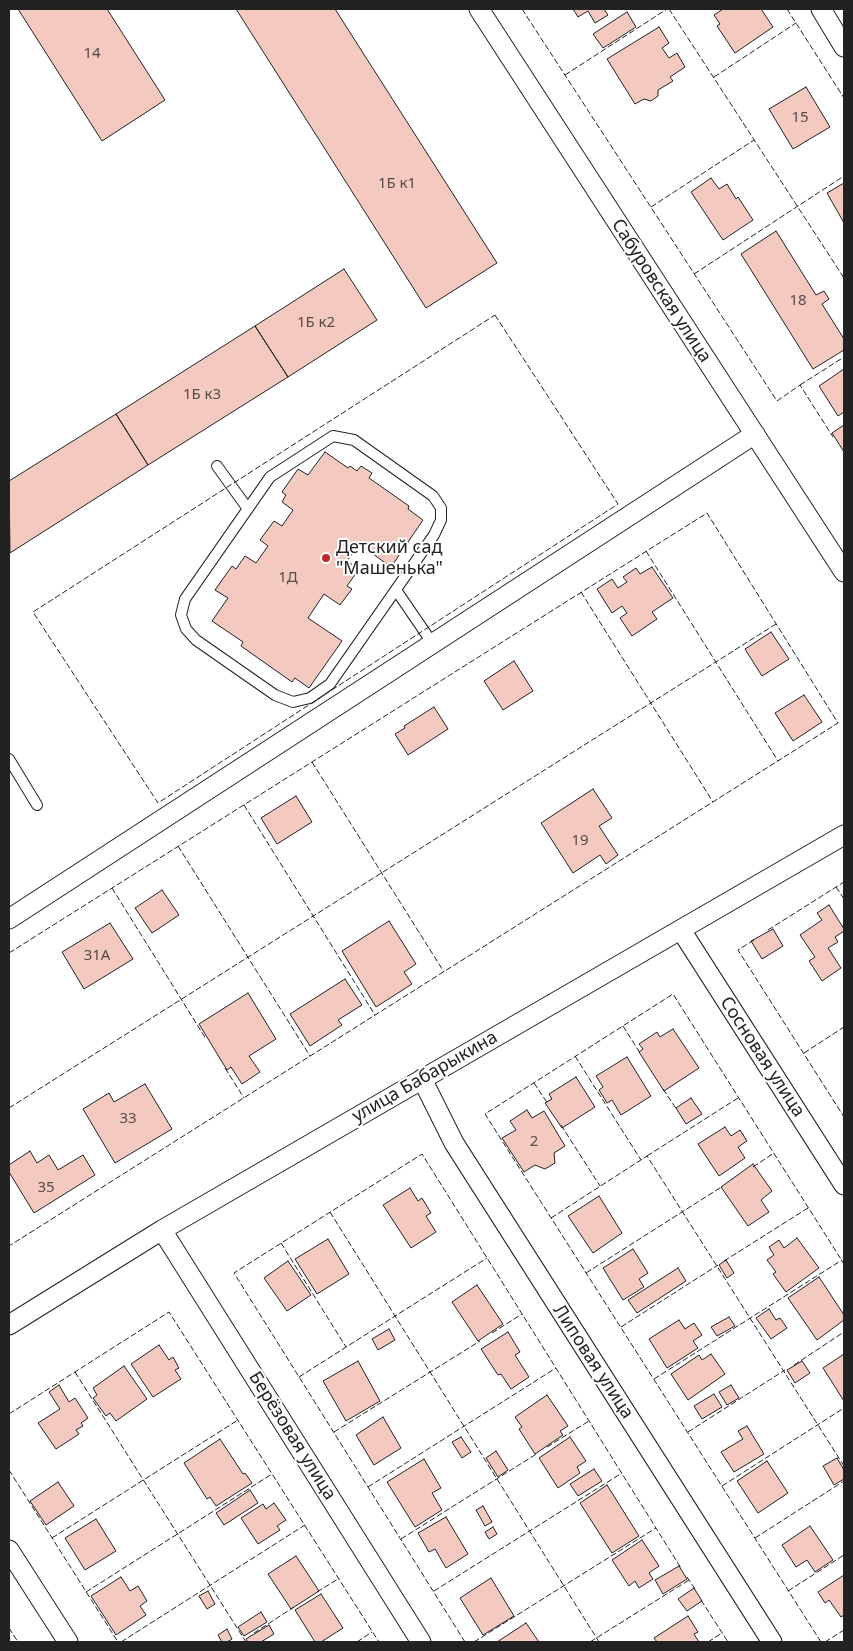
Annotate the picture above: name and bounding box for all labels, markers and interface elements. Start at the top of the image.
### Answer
house number: 14 [83,45,101,63]
house number: 15 [791,109,809,127]
house number: 1Б к1 [378,175,416,193]
street label: Сабуровская улица [607,215,715,367]
house number: 18 [789,292,807,310]
house number: 1Б к2 [297,314,335,332]
house number: 1Б к3 [183,386,221,404]
place label: Детский сад "Машенька" [336,537,443,580]
marker: Детский сад "Машенька" [320,552,332,564]
house number: 1Д [278,569,298,587]
house number: 19 [571,832,589,850]
house number: 31А [84,947,110,965]
street label: Сосновая улица [715,993,809,1121]
street label: улица Бабарыкина [349,1027,501,1127]
house number: 33 [119,1110,137,1128]
house number: 2 [530,1133,538,1151]
house number: 35 [37,1179,55,1197]
street label: Липовая улица [548,1301,638,1423]
street label: Берёзовая улица [244,1368,340,1504]

